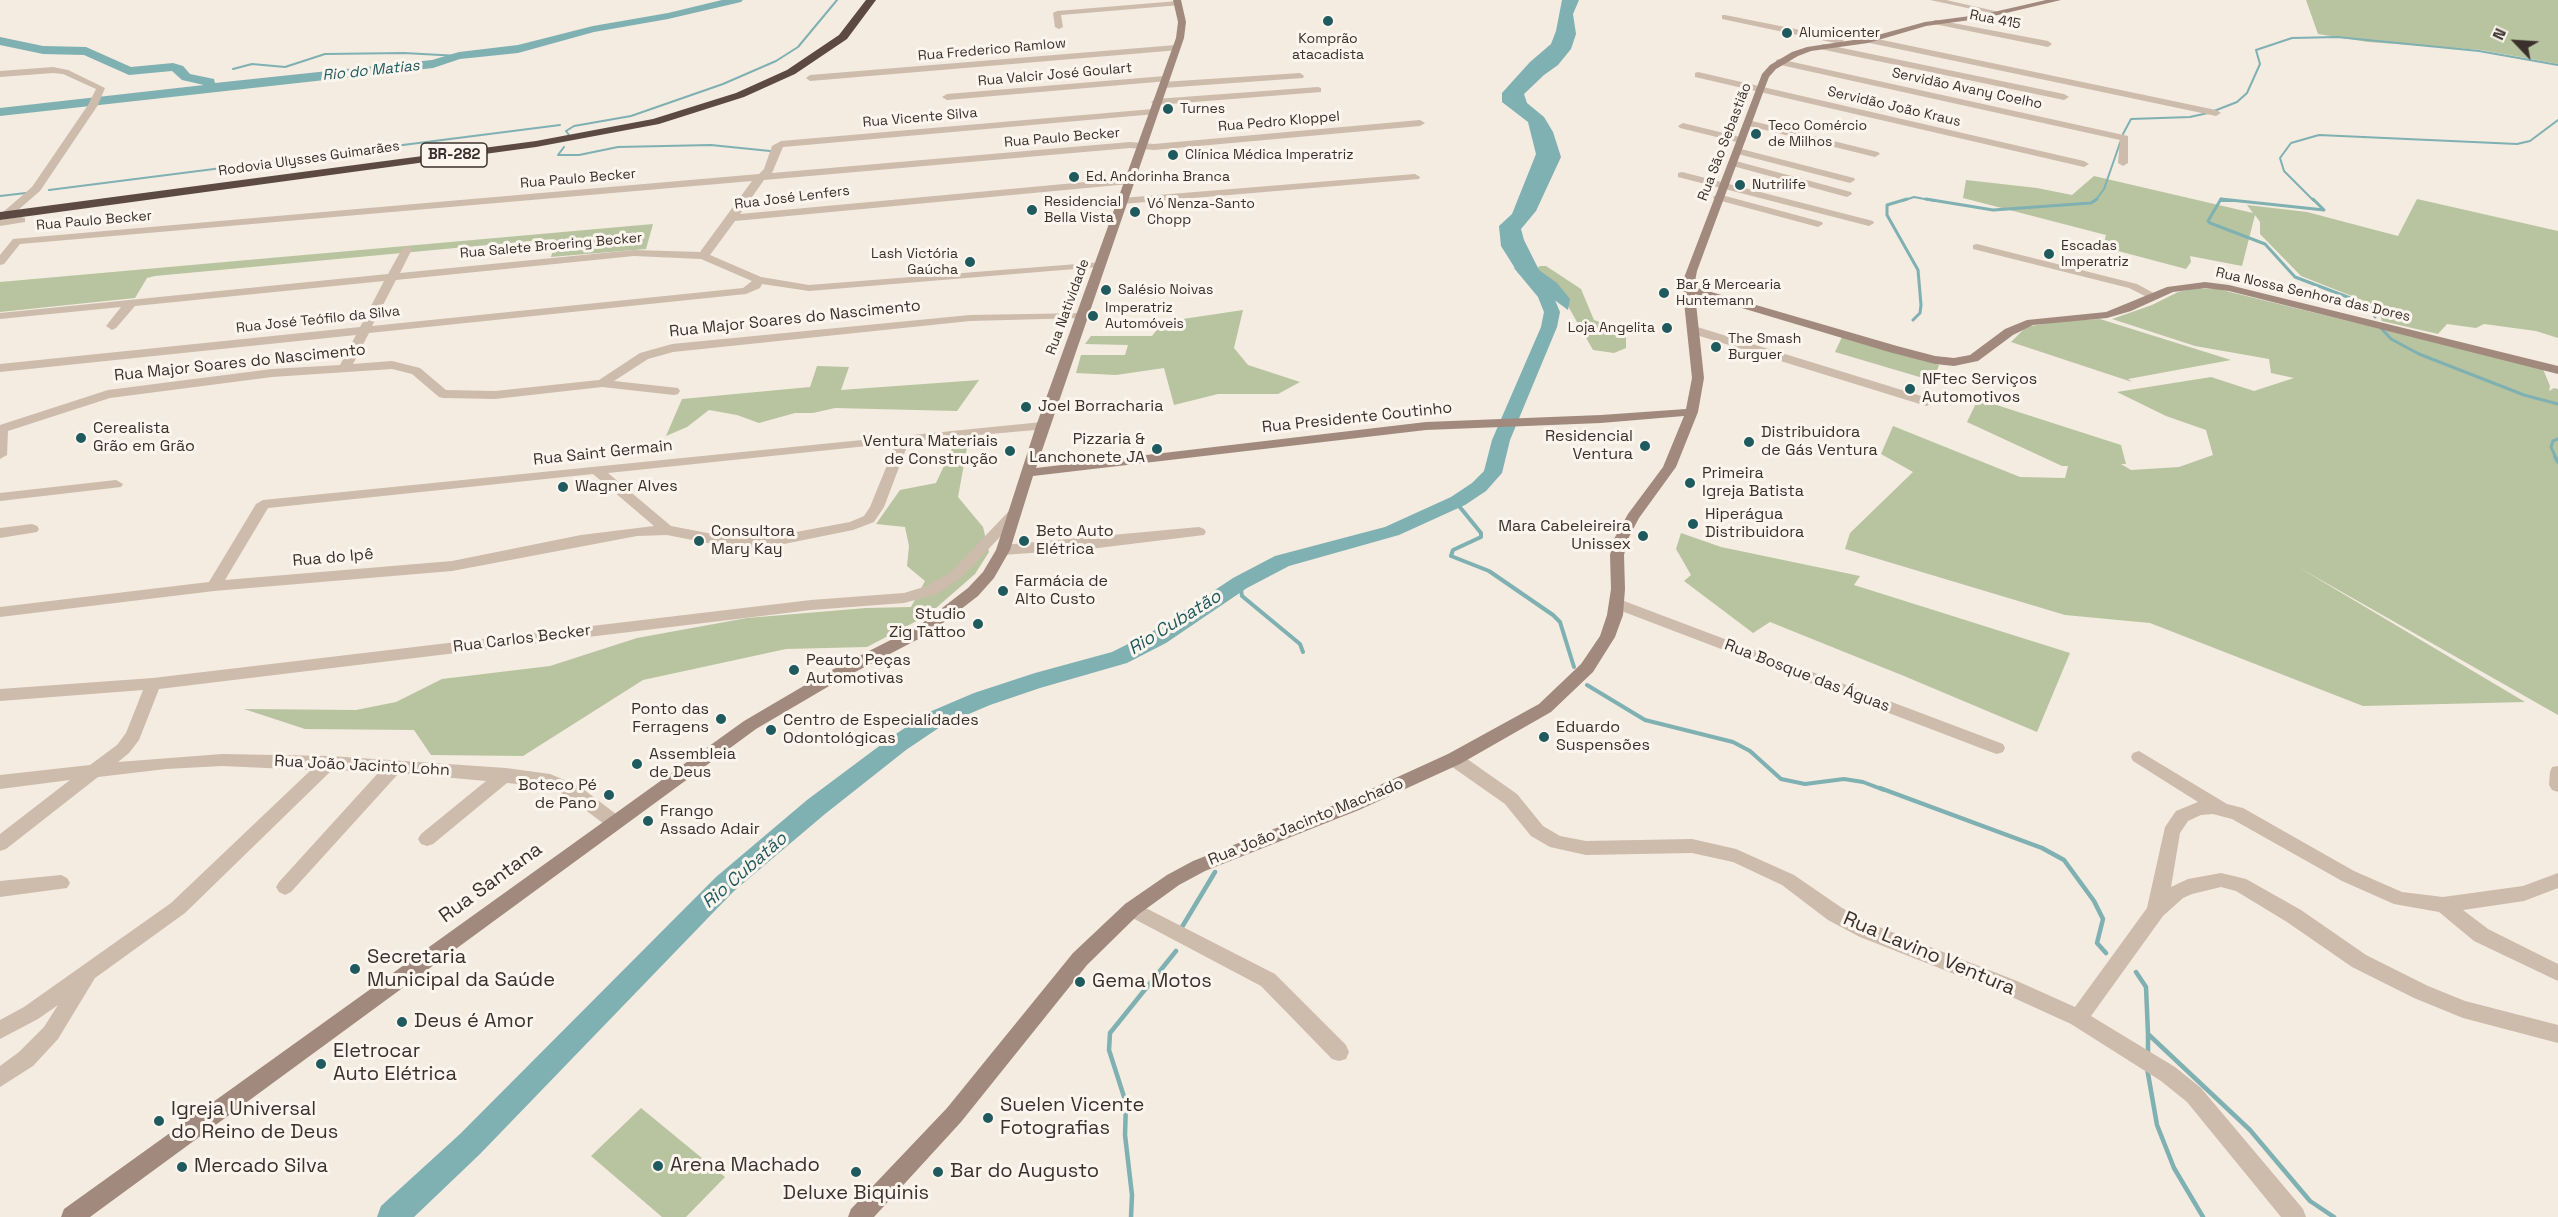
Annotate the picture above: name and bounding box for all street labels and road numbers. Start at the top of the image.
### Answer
street label: Rua 415 [1968,7,2022,33]
street label: Rua Frederico Ramlow [917,35,1067,65]
street label: Rua Valcir José Goulart [977,60,1133,90]
street label: Servidão Avany Coelho [1890,65,2044,113]
street label: Rua São Sebastião [1695,81,1755,203]
street label: Servidão João Kraus [1826,83,1962,131]
street label: Rua Vicente Silva [862,105,978,131]
street label: Rua Pedro Kloppel [1217,108,1341,136]
street label: Rua Paulo Becker [1003,125,1121,151]
street label: Rodovia Ulysses Guimarães [217,138,401,180]
road number: BR-282 [421,143,487,167]
street label: Rua Paulo Becker [519,166,637,192]
street label: Rua José Lenfers [733,183,851,213]
street label: Rua Paulo Becker [35,208,153,234]
street label: Rua Salete Broering Becker [459,230,643,262]
street label: Rua Natividade [1043,257,1093,357]
street label: Rua Nossa Senhora das Dores [2214,264,2412,326]
street label: Rua Major Soares do Nascimento [668,296,922,342]
street label: Rua José Teófilo da Silva [235,303,401,337]
street label: Rua Major Soares do Nascimento [113,340,367,386]
street label: Rua Presidente Coutinho [1261,398,1453,438]
street label: Rua Saint Germain [532,436,674,470]
street label: Rua do Ipê [292,545,374,571]
street label: Rua Carlos Becker [452,621,592,657]
street label: Rua Bosque das Águas [1722,636,1892,716]
street label: Rua João Jacinto Lohn [274,752,450,780]
street label: Rua João Jacinto Machado [1206,774,1406,870]
street label: Rua Santana [435,838,547,928]
street label: Rua Lavino Ventura [1839,907,2019,1001]

